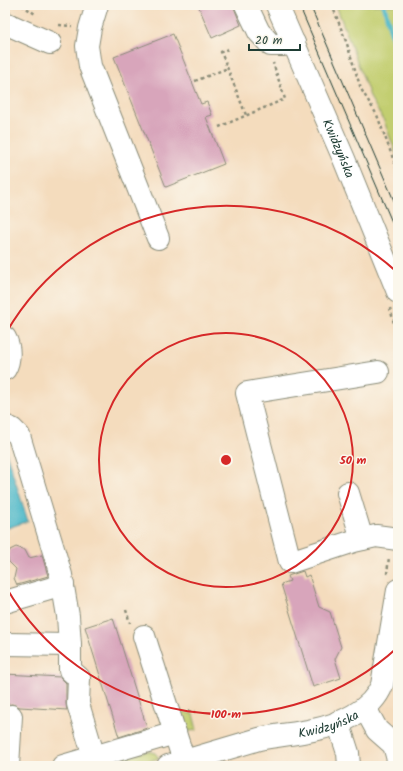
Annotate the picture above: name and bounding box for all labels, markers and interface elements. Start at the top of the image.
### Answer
scale bar [249,26,300,52]
text: 20 m [255,31,283,50]
street label: Kwidzyńska [316,116,360,181]
text: 50 m [339,451,367,470]
centre of rings [219,453,233,467]
text: 100 m [211,705,241,724]
street label: Kwidzyńska [297,705,363,745]

